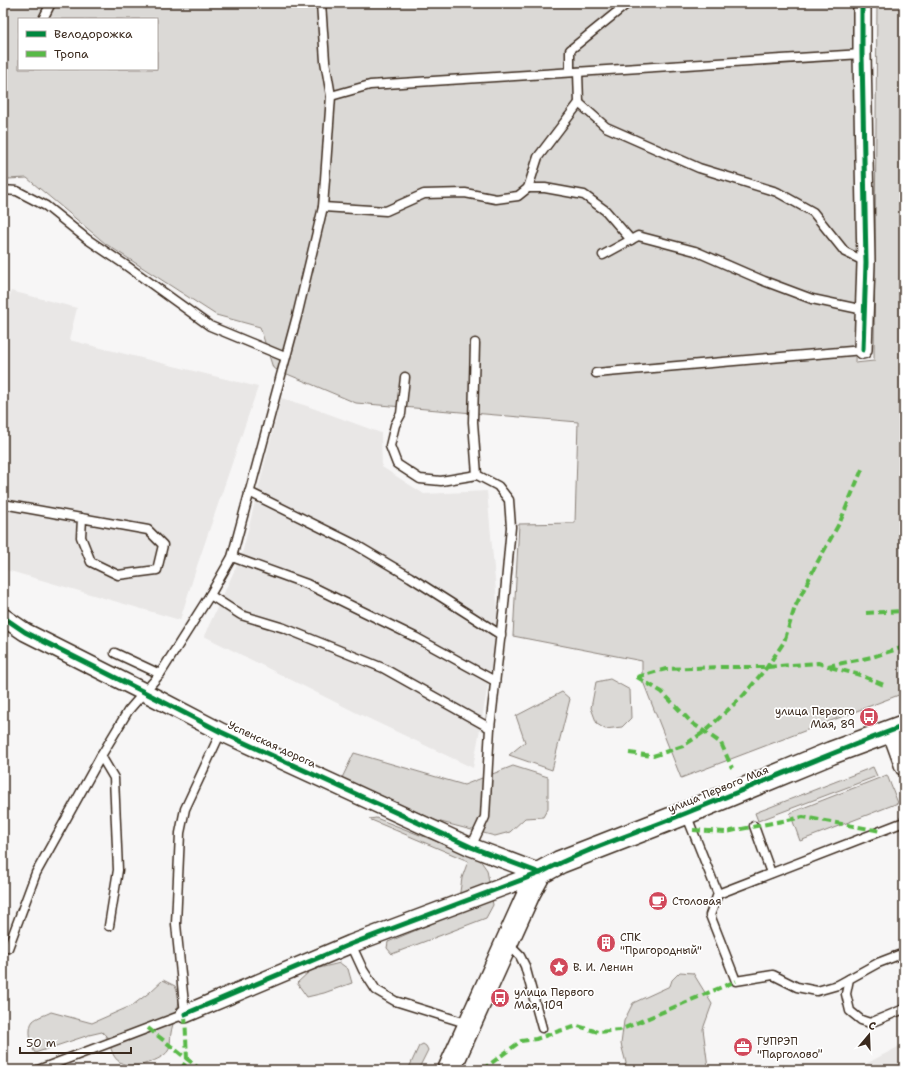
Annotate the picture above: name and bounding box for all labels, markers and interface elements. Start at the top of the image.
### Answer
legend [18,18,158,70]
text: Велодорожка [54,26,133,42]
text: Тропа [54,46,89,62]
place label: улица Первого Мая, 89 [775,704,855,732]
bus stop icon: улица Первого Мая, 89 [858,706,880,728]
street label: Успенская дорога [225,717,318,772]
street label: улица Первого Мая [666,762,771,817]
cafe icon: Столовая [647,890,669,912]
place label: Столовая [672,894,721,909]
place label: СПК "Пригородный" [620,930,702,958]
building icon: СПК "Пригородный" [595,932,617,954]
place icon: В. И. Ленин [548,956,570,978]
place label: В. И. Ленин [573,960,633,975]
place label: улица Первого Мая, 109 [514,985,594,1013]
bus stop icon: улица Первого Мая, 109 [489,987,511,1009]
north arrow [849,1015,889,1055]
text: С [866,1018,878,1034]
scale bar [20,1029,131,1055]
place label: ГУПРЭП "Парголово" [757,1034,823,1062]
text: 50 m [26,1035,56,1051]
office icon: ГУПРЭП "Парголово" [732,1036,754,1058]

